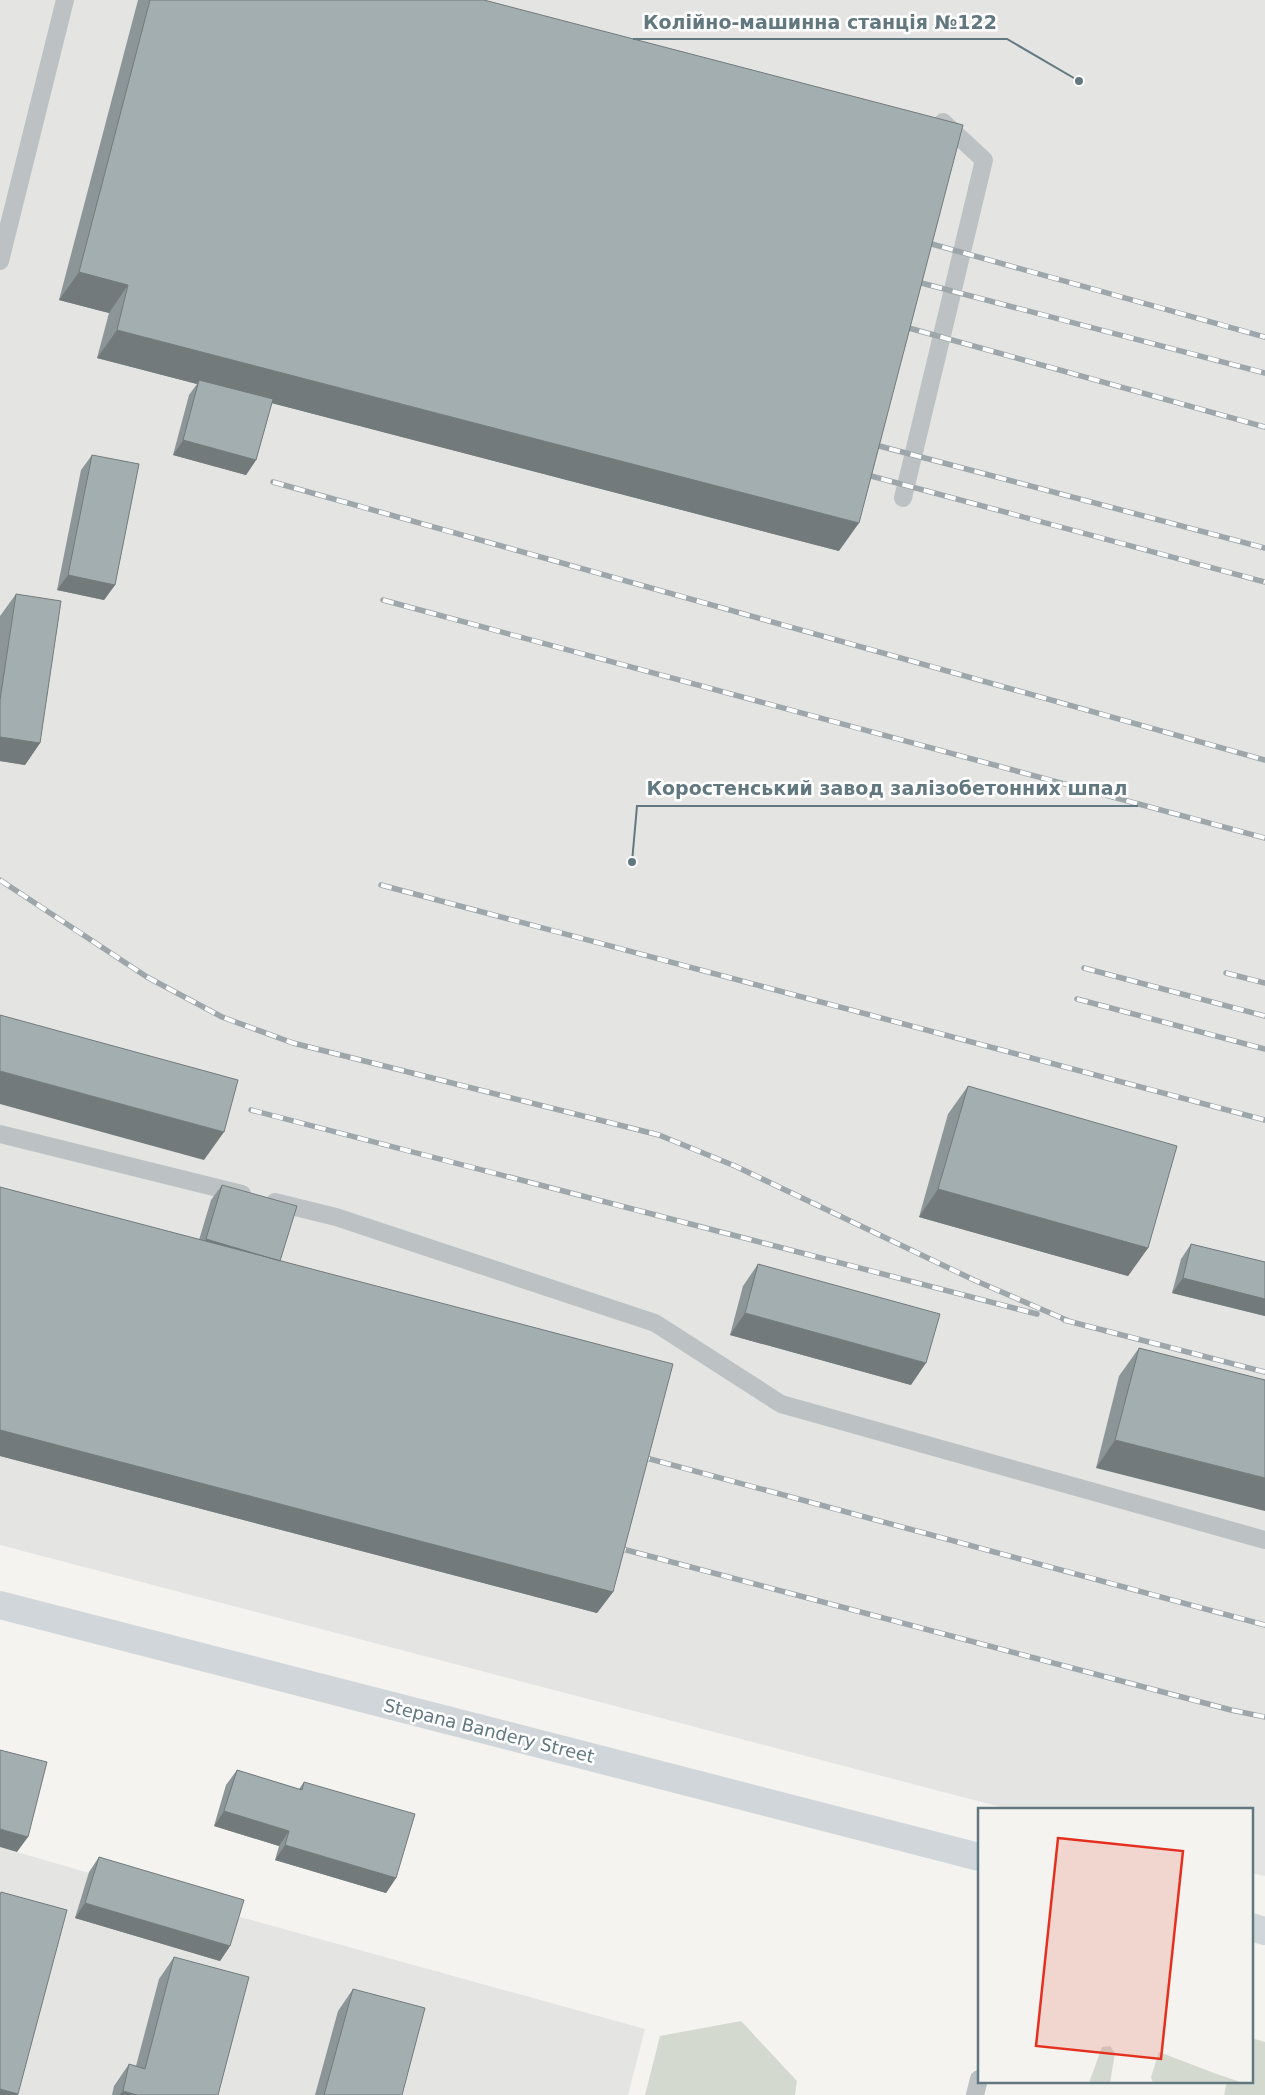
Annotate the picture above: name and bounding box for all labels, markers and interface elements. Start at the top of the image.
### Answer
callout: Колійно-машинна станція №122 [633,5,1007,39]
text: Колійно-машинна станція №122 [643,11,997,33]
callout: Коростенський завод залізобетонних шпал [637,772,1138,806]
text: Коростенський завод залізобетонних шпал [647,777,1127,799]
street label: Stepana Bandery Street [382,1694,596,1767]
inset map [978,1808,1252,2082]

